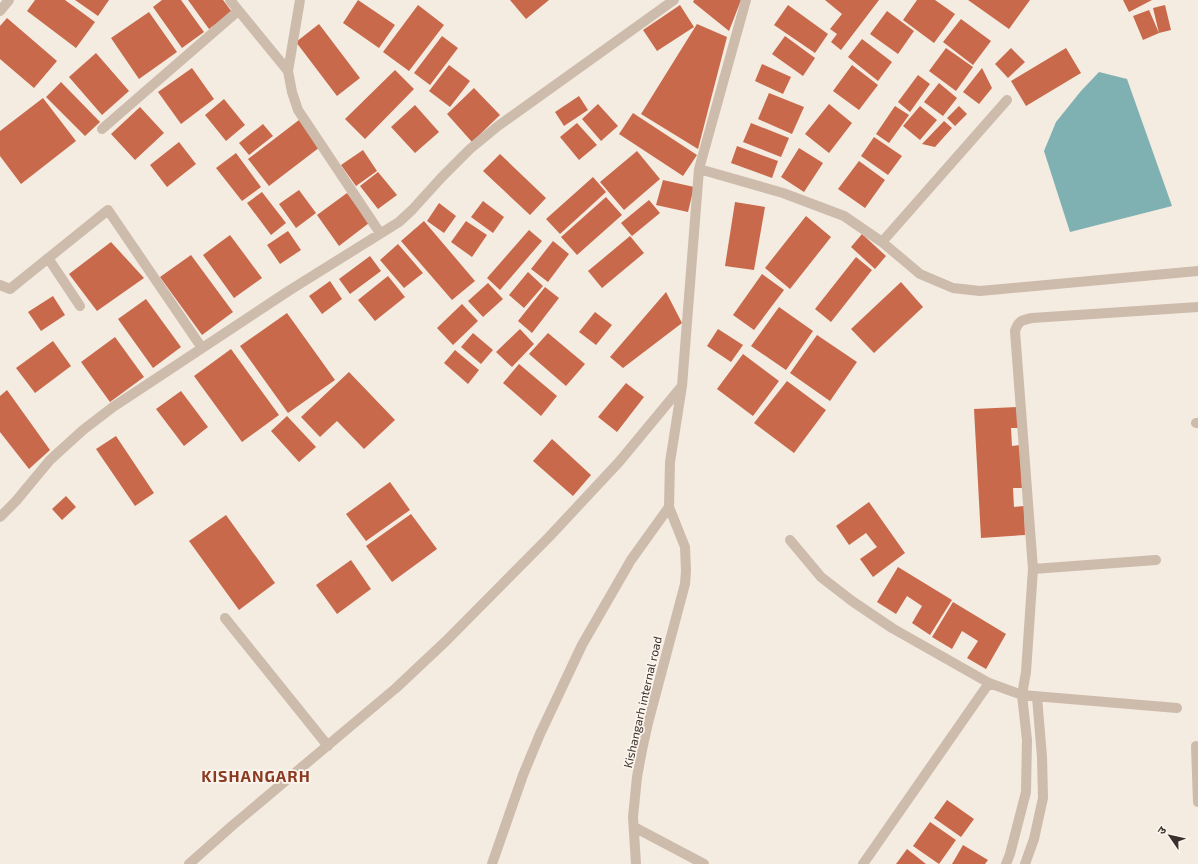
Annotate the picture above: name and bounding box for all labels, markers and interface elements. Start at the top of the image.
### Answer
street label: Kishangarh internal road [620,635,664,769]
district label: KISHANGARH [201,766,311,785]
north arrow [1150,816,1190,856]
text: उ [1154,823,1169,836]

